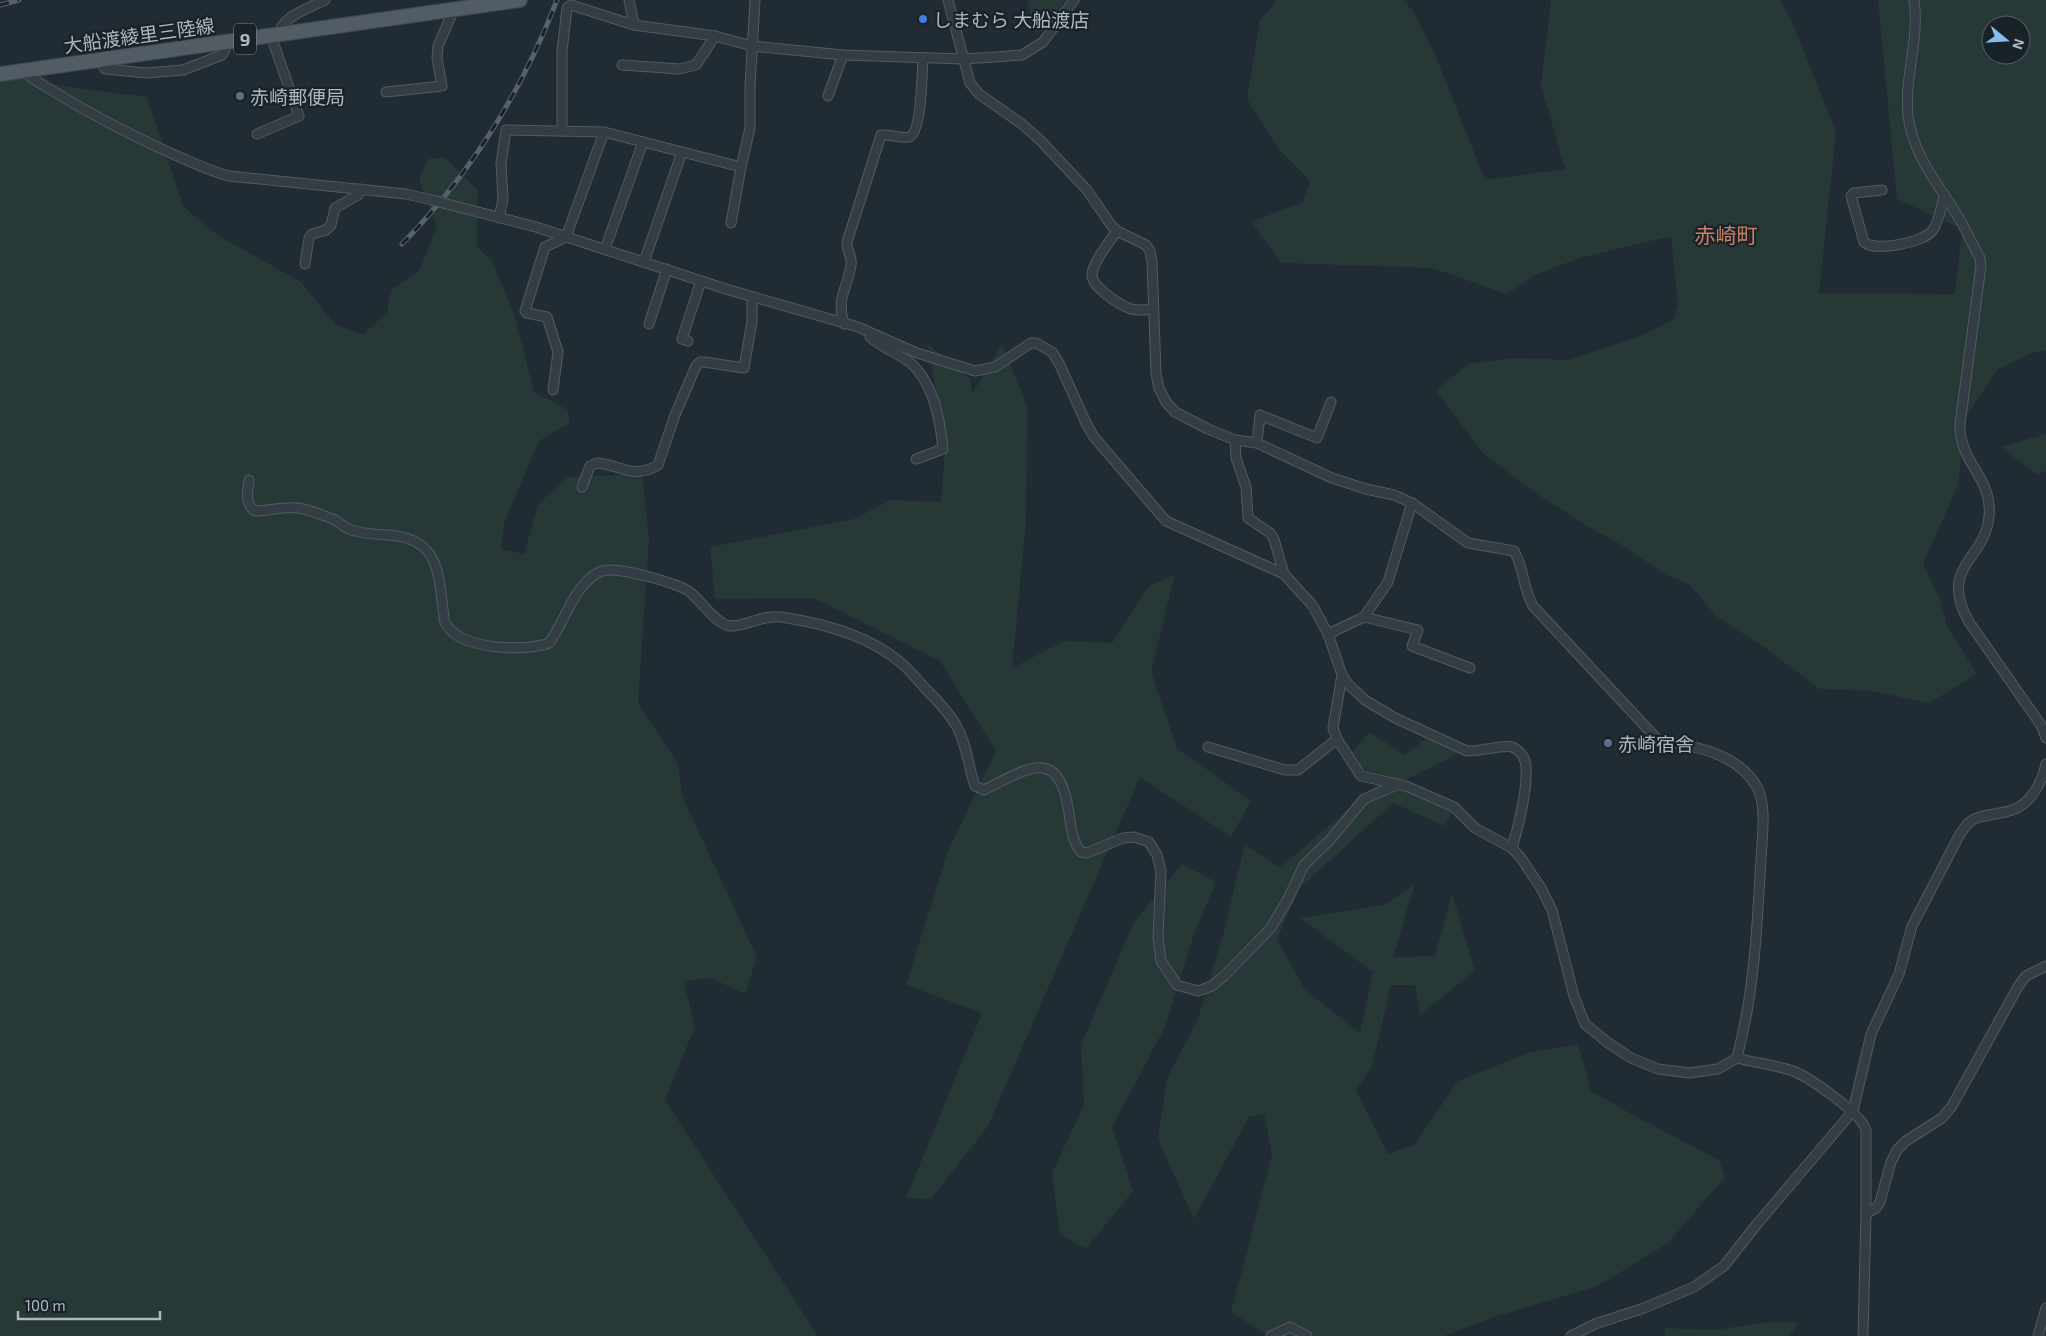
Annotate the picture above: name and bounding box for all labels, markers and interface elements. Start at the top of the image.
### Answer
place label: しまむら 大船渡店 [933,8,1089,31]
street label: 大船渡綾里三陸線 [62,13,216,57]
marker: しまむら 大船渡店 [917,13,929,25]
north arrow [1981,15,2031,65]
road number: 9 [234,23,256,54]
text: N [2009,37,2028,52]
place label: 赤崎郵便局 [250,85,345,108]
marker: 赤崎郵便局 [234,90,246,102]
district label: 赤崎町 [1695,222,1758,247]
place label: 赤崎宿舎 [1618,732,1694,755]
marker: 赤崎宿舎 [1602,737,1614,749]
scale bar [18,1288,160,1320]
text: 100 m [25,1296,66,1314]

